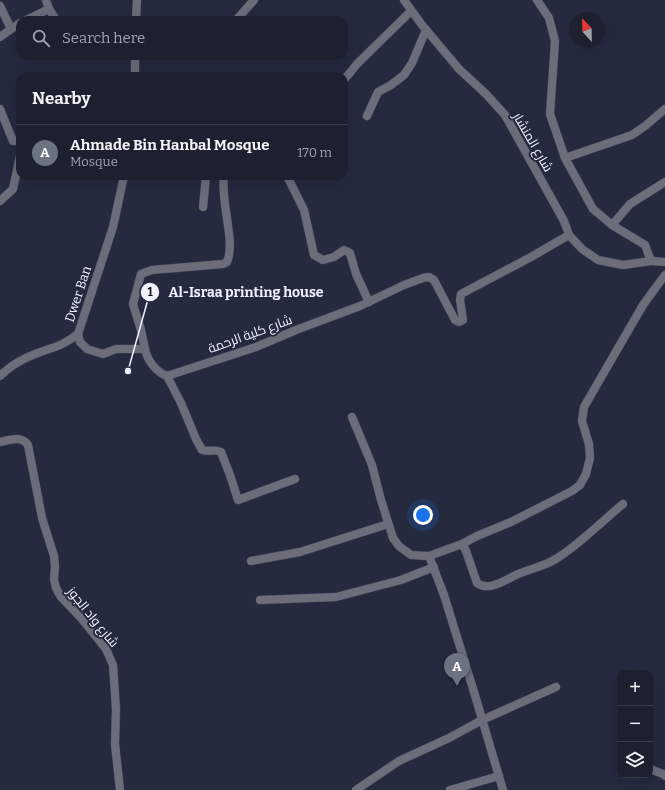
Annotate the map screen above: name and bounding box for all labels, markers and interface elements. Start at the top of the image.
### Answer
north arrow [569,12,605,48]
search box [16,16,348,60]
icon: search [30,27,52,49]
text: Search here [62,29,145,47]
text: Nearby [32,88,91,109]
street label: شارع المنشار [509,109,556,175]
text: Ahmade Bin Hanbal Mosque [70,136,269,154]
text: A [40,145,50,160]
text: 170 m [297,145,332,160]
text: Mosque [70,154,118,169]
street label: Dwer Ban [62,263,94,324]
callout: Al-Israa printing house [140,279,331,305]
text: Al-Israa printing house [168,284,324,301]
text: 1 [147,285,153,299]
street label: شارع كلية الرحمة [206,312,294,357]
your location [413,505,433,525]
street label: شارع واد الجوز [63,583,122,651]
pin: A [444,653,470,686]
map controls [617,670,653,778]
button: + [617,670,653,706]
button: − [617,706,653,742]
button: layers [617,742,653,778]

